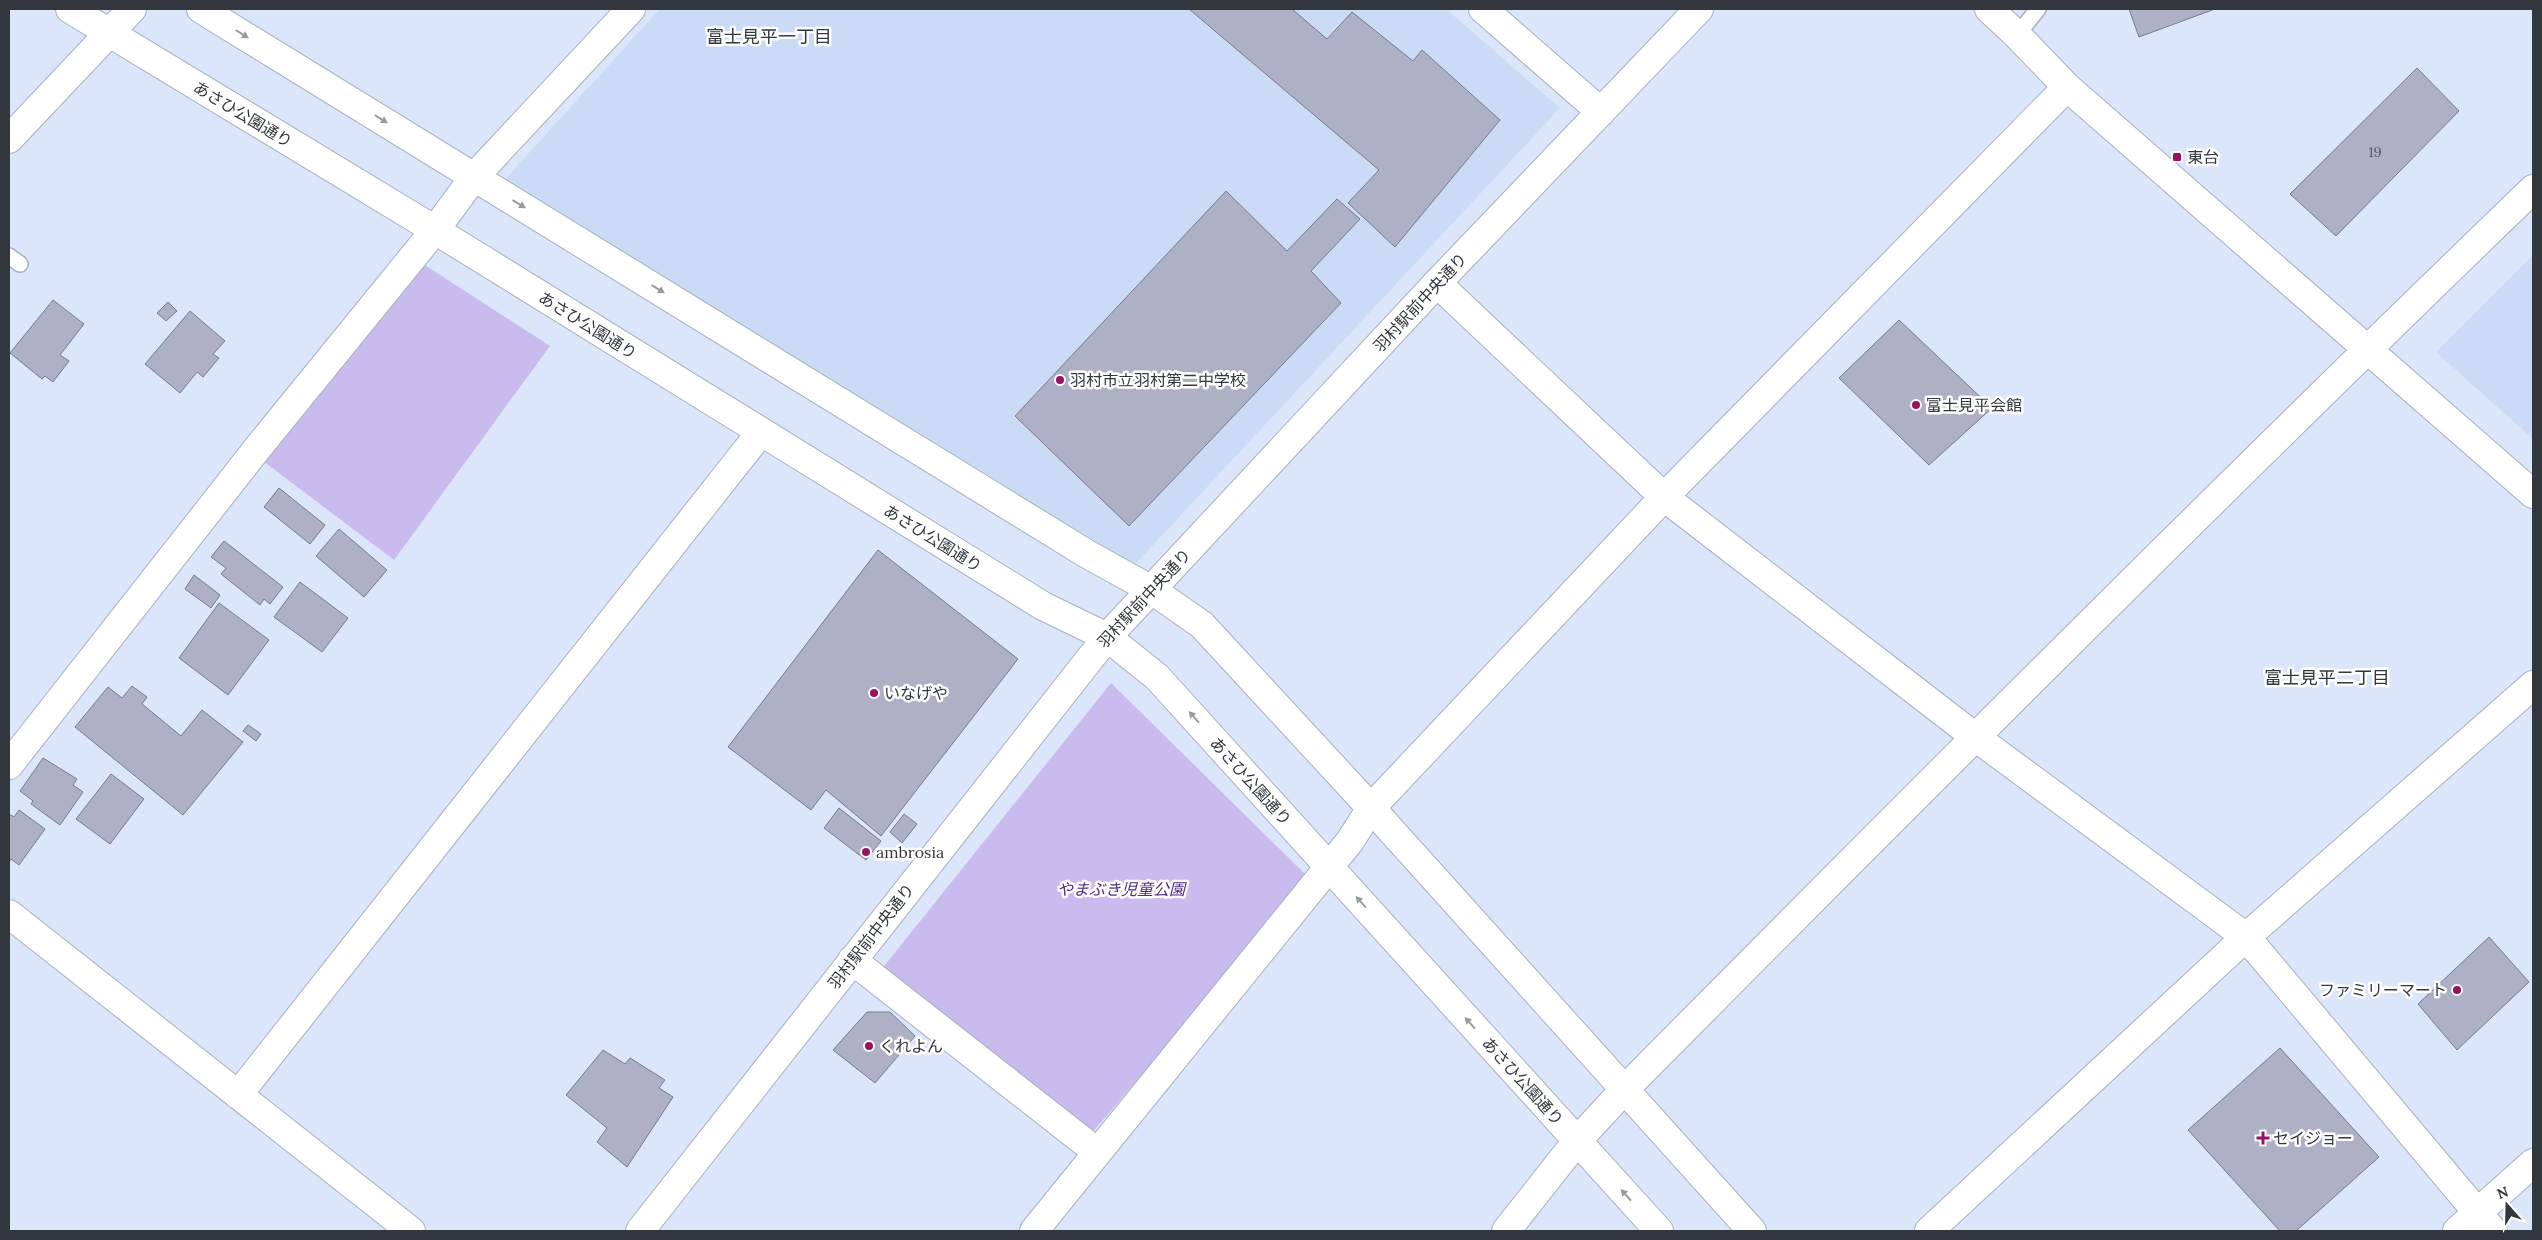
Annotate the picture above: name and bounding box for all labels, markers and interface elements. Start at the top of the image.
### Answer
district label: 富士見平一丁目 [706,25,832,48]
one-way arrow [236,30,249,39]
street label: あさひ公園通り [190,77,296,151]
one-way arrow [374,115,387,124]
house number: 19 [2368,143,2382,161]
place label: 東台 [2187,147,2219,167]
marker: 東台 [2171,151,2183,163]
one-way arrow [512,200,526,209]
street label: 羽村駅前中央通り [1369,248,1471,356]
one-way arrow [651,285,664,294]
street label: あさひ公園通り [535,287,641,363]
place label: 羽村市立羽村第二中学校 [1070,370,1246,390]
marker: 羽村市立羽村第二中学校 [1054,374,1066,386]
place label: 富士見平会館 [1926,395,2022,415]
marker: 富士見平会館 [1910,399,1922,411]
street label: あさひ公園通り [880,500,986,576]
street label: 羽村駅前中央通り [1093,544,1195,652]
district label: 富士見平二丁目 [2264,666,2390,689]
place label: いなげや [884,683,948,703]
marker: いなげや [868,687,880,699]
one-way arrow [1188,710,1199,723]
street label: あさひ公園通り [1206,733,1296,829]
place label: ambrosia [876,842,944,862]
marker: ambrosia [860,846,872,858]
street label: 羽村駅前中央通り [824,879,918,993]
park label: やまぶき児童公園 [1057,879,1187,899]
one-way arrow [1355,897,1367,909]
place label: ファミリーマート [2319,980,2447,1000]
marker: ファミリーマート [2451,984,2463,996]
one-way arrow [1464,1017,1476,1029]
street label: あさひ公園通り [1478,1033,1568,1129]
place label: くれよん [879,1036,943,1056]
marker: くれよん [863,1040,875,1052]
place label: セイジョー [2273,1128,2353,1148]
marker: セイジョー [2257,1132,2269,1144]
north arrow [2482,1180,2532,1230]
text: N [2494,1182,2511,1203]
one-way arrow [1620,1190,1632,1202]

